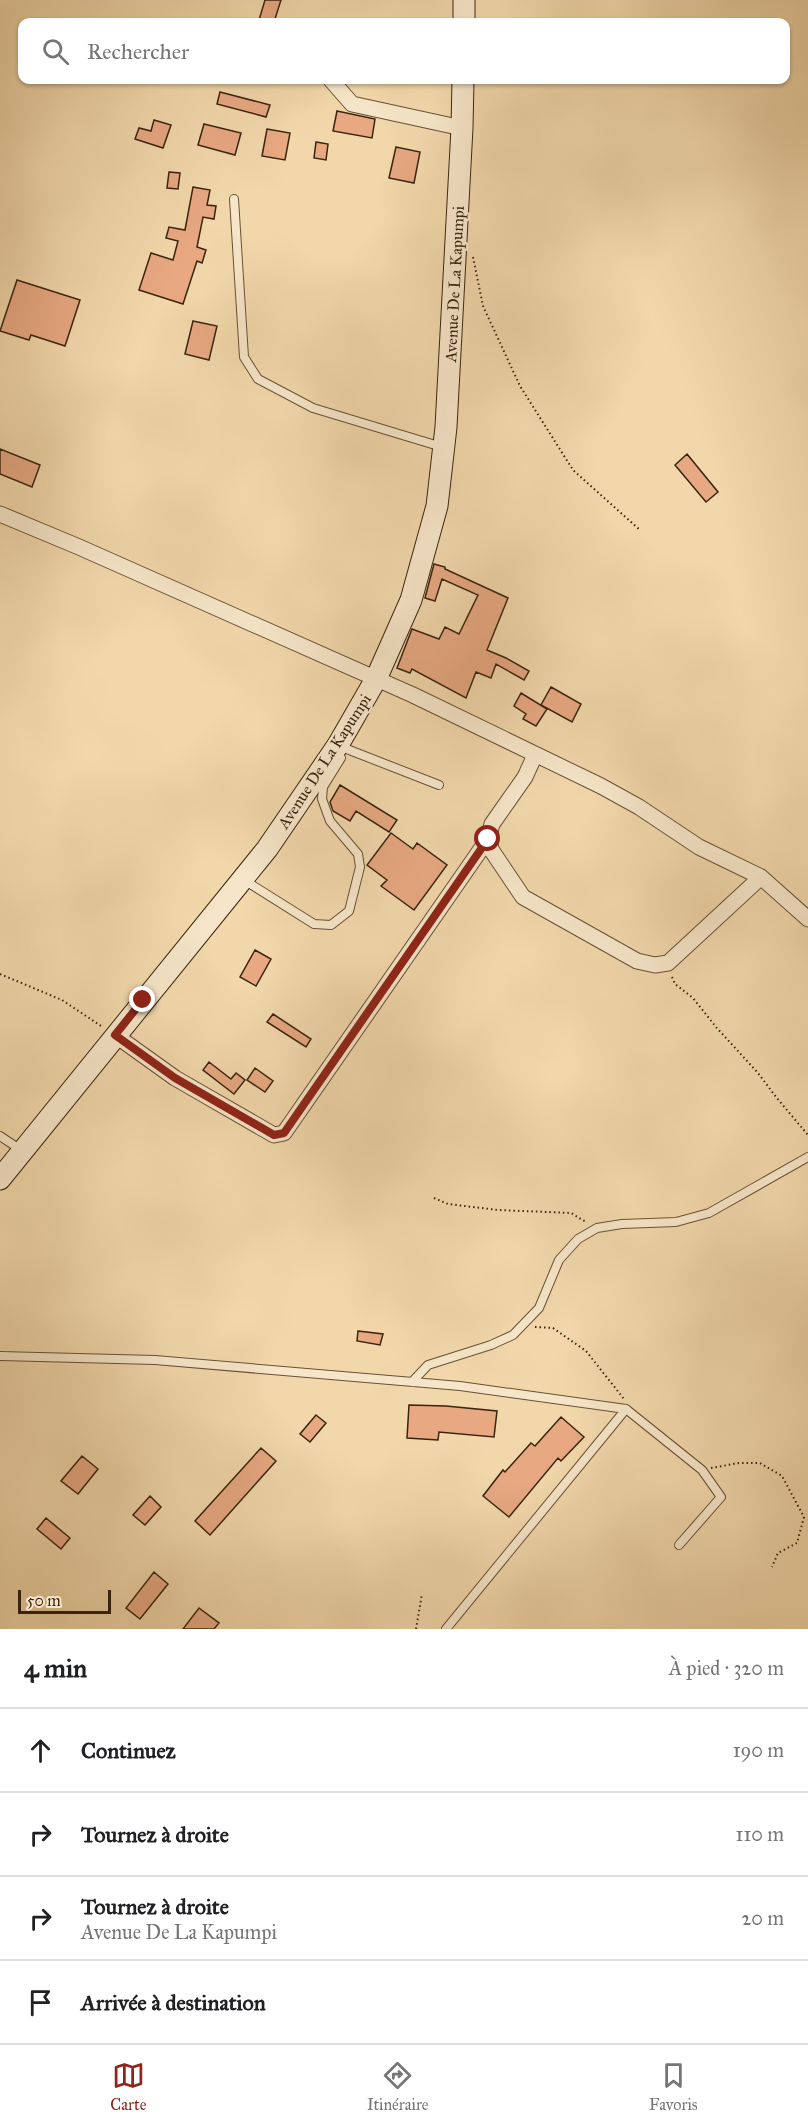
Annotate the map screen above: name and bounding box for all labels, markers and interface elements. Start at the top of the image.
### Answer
search box [18,18,790,84]
icon: search [39,35,72,68]
text: Rechercher [87,38,189,65]
street label: Avenue De La Kapumpi [441,205,468,364]
street label: Avenue De La Kapumpi [273,690,375,833]
route start [474,825,500,851]
route end [129,986,155,1012]
scale bar [18,1587,111,1614]
text: 50 m [27,1591,61,1610]
text: 4 min [24,1652,87,1684]
text: À pied · 320 m [669,1656,784,1680]
icon: ahead [24,1734,57,1767]
text: Continuez [81,1737,176,1764]
text: 190 m [733,1738,784,1762]
icon: right [24,1818,57,1851]
text: Tournez à droite [81,1821,229,1848]
text: 110 m [736,1822,784,1846]
text: Tournez à droite [81,1893,229,1920]
icon: right [24,1902,57,1935]
text: 20 m [741,1906,784,1930]
text: Avenue De La Kapumpi [81,1920,277,1944]
icon: arrive [24,1986,57,2019]
text: Arrivée à destination [81,1989,266,2016]
tab: Carte [110,2059,146,2114]
tab: Itinéraire [367,2059,428,2114]
tab: Favoris [649,2059,698,2114]

